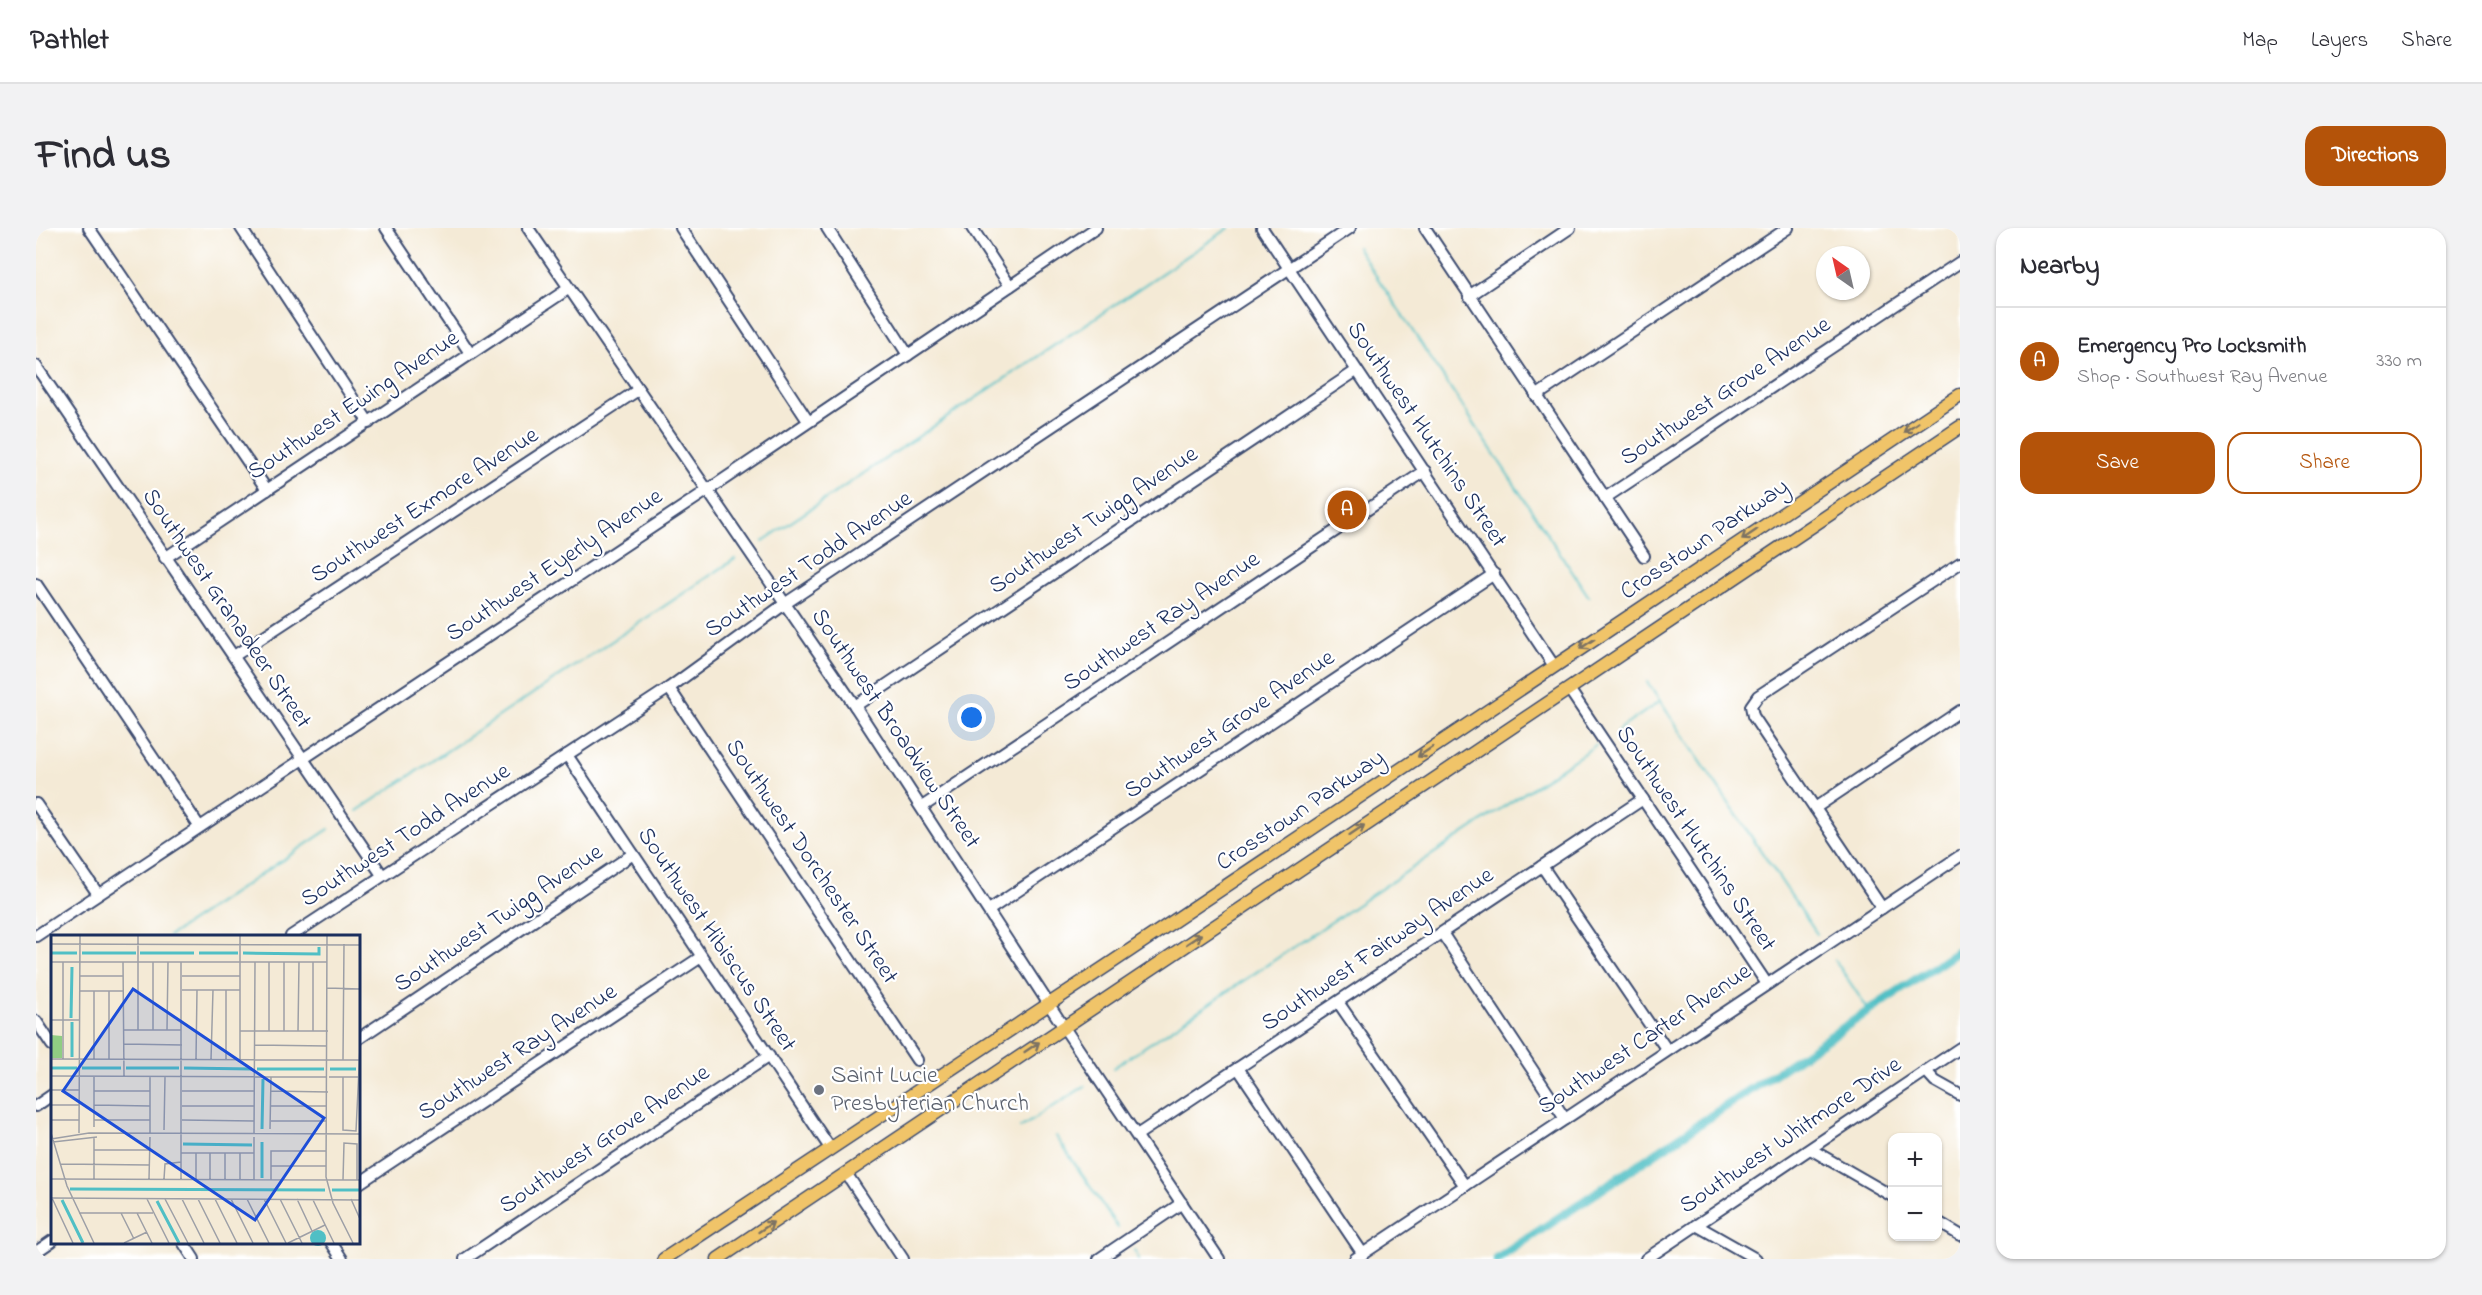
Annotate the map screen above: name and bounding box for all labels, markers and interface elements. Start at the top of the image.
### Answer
text: Pathlet [30,21,109,62]
text: Map [2242,26,2278,56]
text: Layers [2311,26,2368,56]
text: Share [2401,26,2452,56]
text: Find us [36,126,171,187]
button: Directions [2305,126,2446,186]
north arrow [1816,246,1870,300]
text: Nearby [2020,248,2099,286]
street label: Southwest Grove Avenue [1614,308,1838,476]
street label: Southwest Hutchins Street [1337,315,1515,555]
street label: Southwest Ewing Avenue [241,322,467,490]
text: Emergency Pro Locksmith [2077,331,2306,363]
text: A [2033,347,2046,376]
text: 330 m [2376,347,2422,376]
text: Shop · Southwest Ray Avenue [2077,363,2327,392]
street label: Southwest Exmore Avenue [304,419,546,593]
one-way arrow [1904,421,1920,433]
button: Save [2020,432,2215,494]
button: Share [2227,432,2422,494]
street label: Southwest Twigg Avenue [982,438,1206,604]
street label: Crosstown Parkway [1614,470,1797,610]
street label: Southwest Eyerly Avenue [440,480,671,653]
street label: Southwest Granadeer Street [132,482,320,736]
street label: Southwest Todd Avenue [698,482,920,648]
pin: A [1328,488,1366,532]
one-way arrow [1741,529,1758,542]
street label: Southwest Ray Avenue [1056,543,1268,702]
street label: Southwest Broadview Street [801,602,989,856]
one-way arrow [1579,638,1596,650]
street label: Southwest Grove Avenue [1118,641,1342,809]
your location [957,703,986,732]
street label: Southwest Hutchins Street [1606,719,1784,959]
street label: Southwest Dorchester Street [716,732,906,992]
street label: Crosstown Parkway [1210,741,1393,881]
one-way arrow [1417,746,1434,759]
street label: Southwest Todd Avenue [294,755,518,917]
street label: Southwest Hibiscus Street [628,821,804,1059]
one-way arrow [1348,824,1364,836]
street label: Southwest Twigg Avenue [387,836,611,1002]
street label: Southwest Fairway Avenue [1255,859,1502,1042]
one-way arrow [1186,932,1203,945]
inset map [51,935,360,1244]
street label: Southwest Carter Avenue [1531,955,1759,1125]
street label: Southwest Ray Avenue [412,975,625,1131]
one-way arrow [1024,1041,1040,1053]
street label: Southwest Whitmore Drive [1673,1048,1909,1224]
street label: Southwest Grove Avenue [493,1056,717,1224]
place label: Saint Lucie Presbyterian Church [831,1059,1029,1123]
marker: Saint Lucie Presbyterian Church [812,1083,826,1097]
map controls [1888,1133,1942,1241]
button: + [1888,1133,1942,1187]
button: − [1888,1187,1942,1241]
one-way arrow [758,1220,775,1233]

